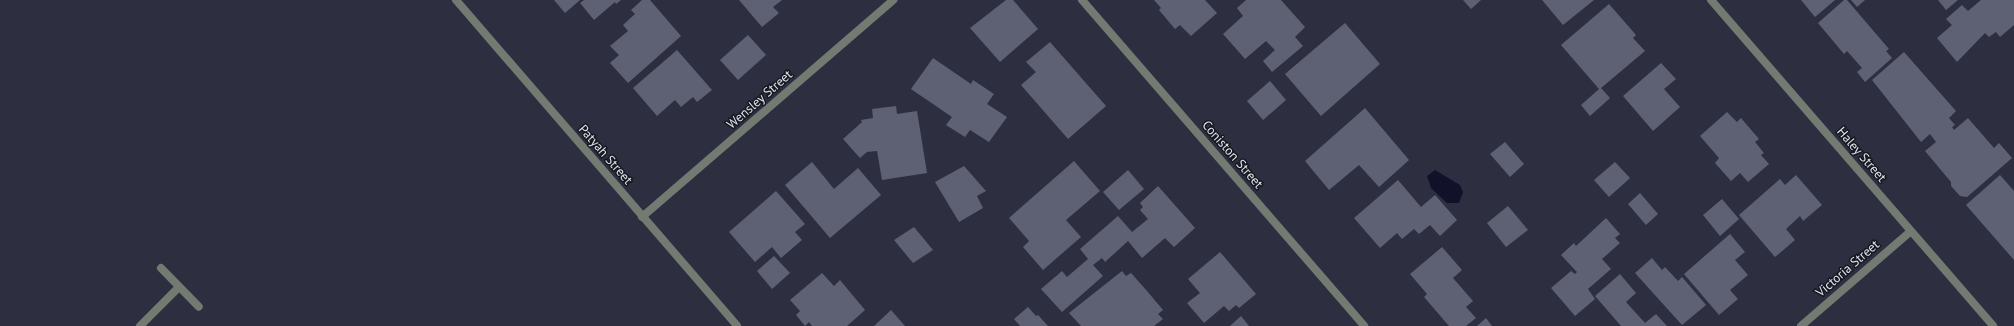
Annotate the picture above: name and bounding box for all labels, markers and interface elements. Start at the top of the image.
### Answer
street label: Wensley Street [724,67,796,133]
street label: Coniston Street [1198,118,1266,192]
street label: Patyah Street [575,122,635,188]
street label: Haley Street [1833,124,1889,186]
street label: Victoria Street [1813,237,1883,301]

